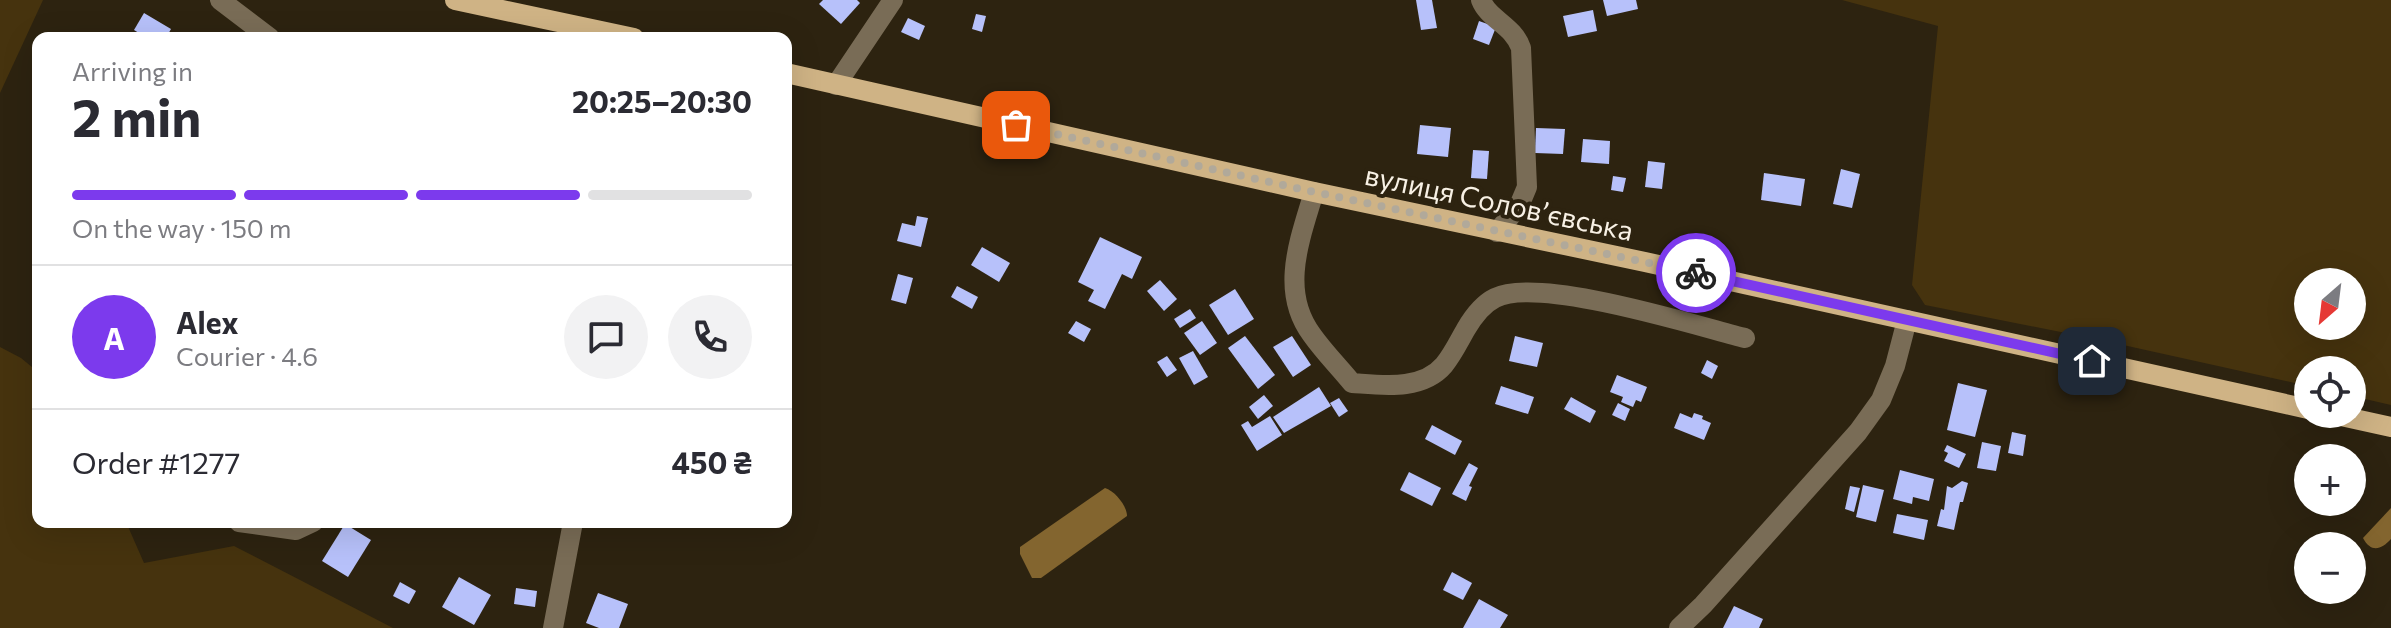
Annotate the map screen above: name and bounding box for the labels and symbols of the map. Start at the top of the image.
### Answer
pin [982,91,1050,159]
street label: вулиця Соловʼєвська [1362,157,1636,247]
courier [1656,233,1736,313]
north arrow [2294,268,2366,340]
pin [2058,327,2126,395]

